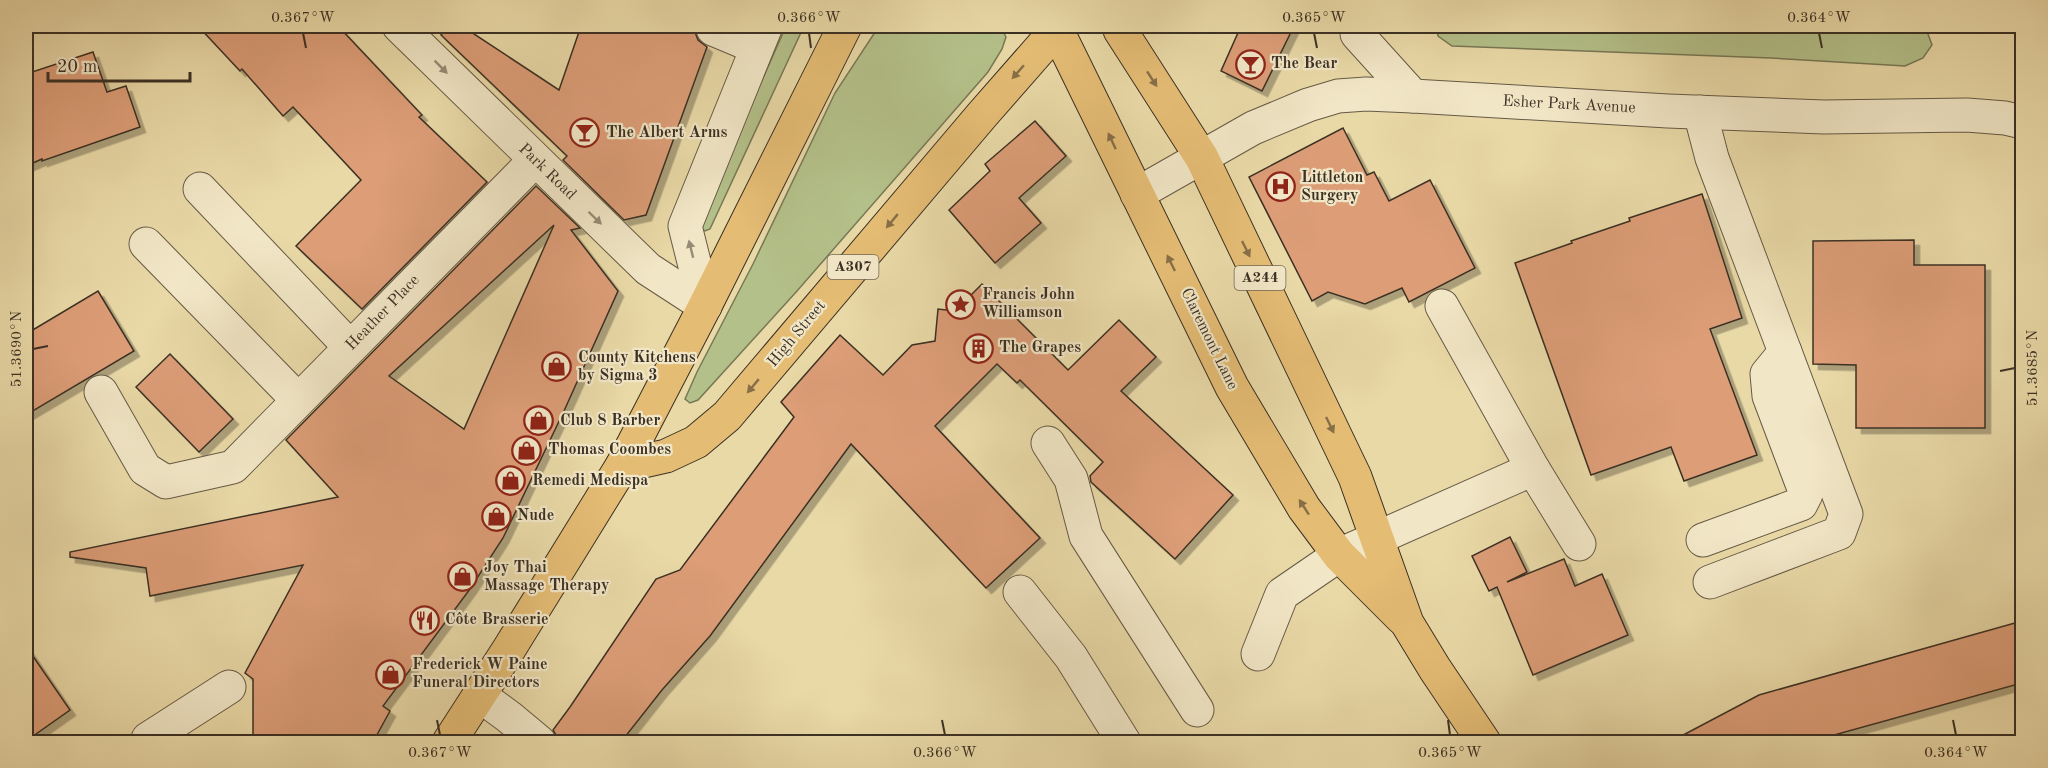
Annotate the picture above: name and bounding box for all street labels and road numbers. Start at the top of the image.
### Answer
street label: Esher Park Avenue [1502,94,1636,116]
street label: Park Road [515,141,579,203]
road number: A307 [828,255,878,279]
road number: A244 [1234,266,1286,290]
street label: Heather Place [343,272,423,354]
street label: Claremont Lane [1178,286,1240,392]
street label: High Street [765,297,829,370]

